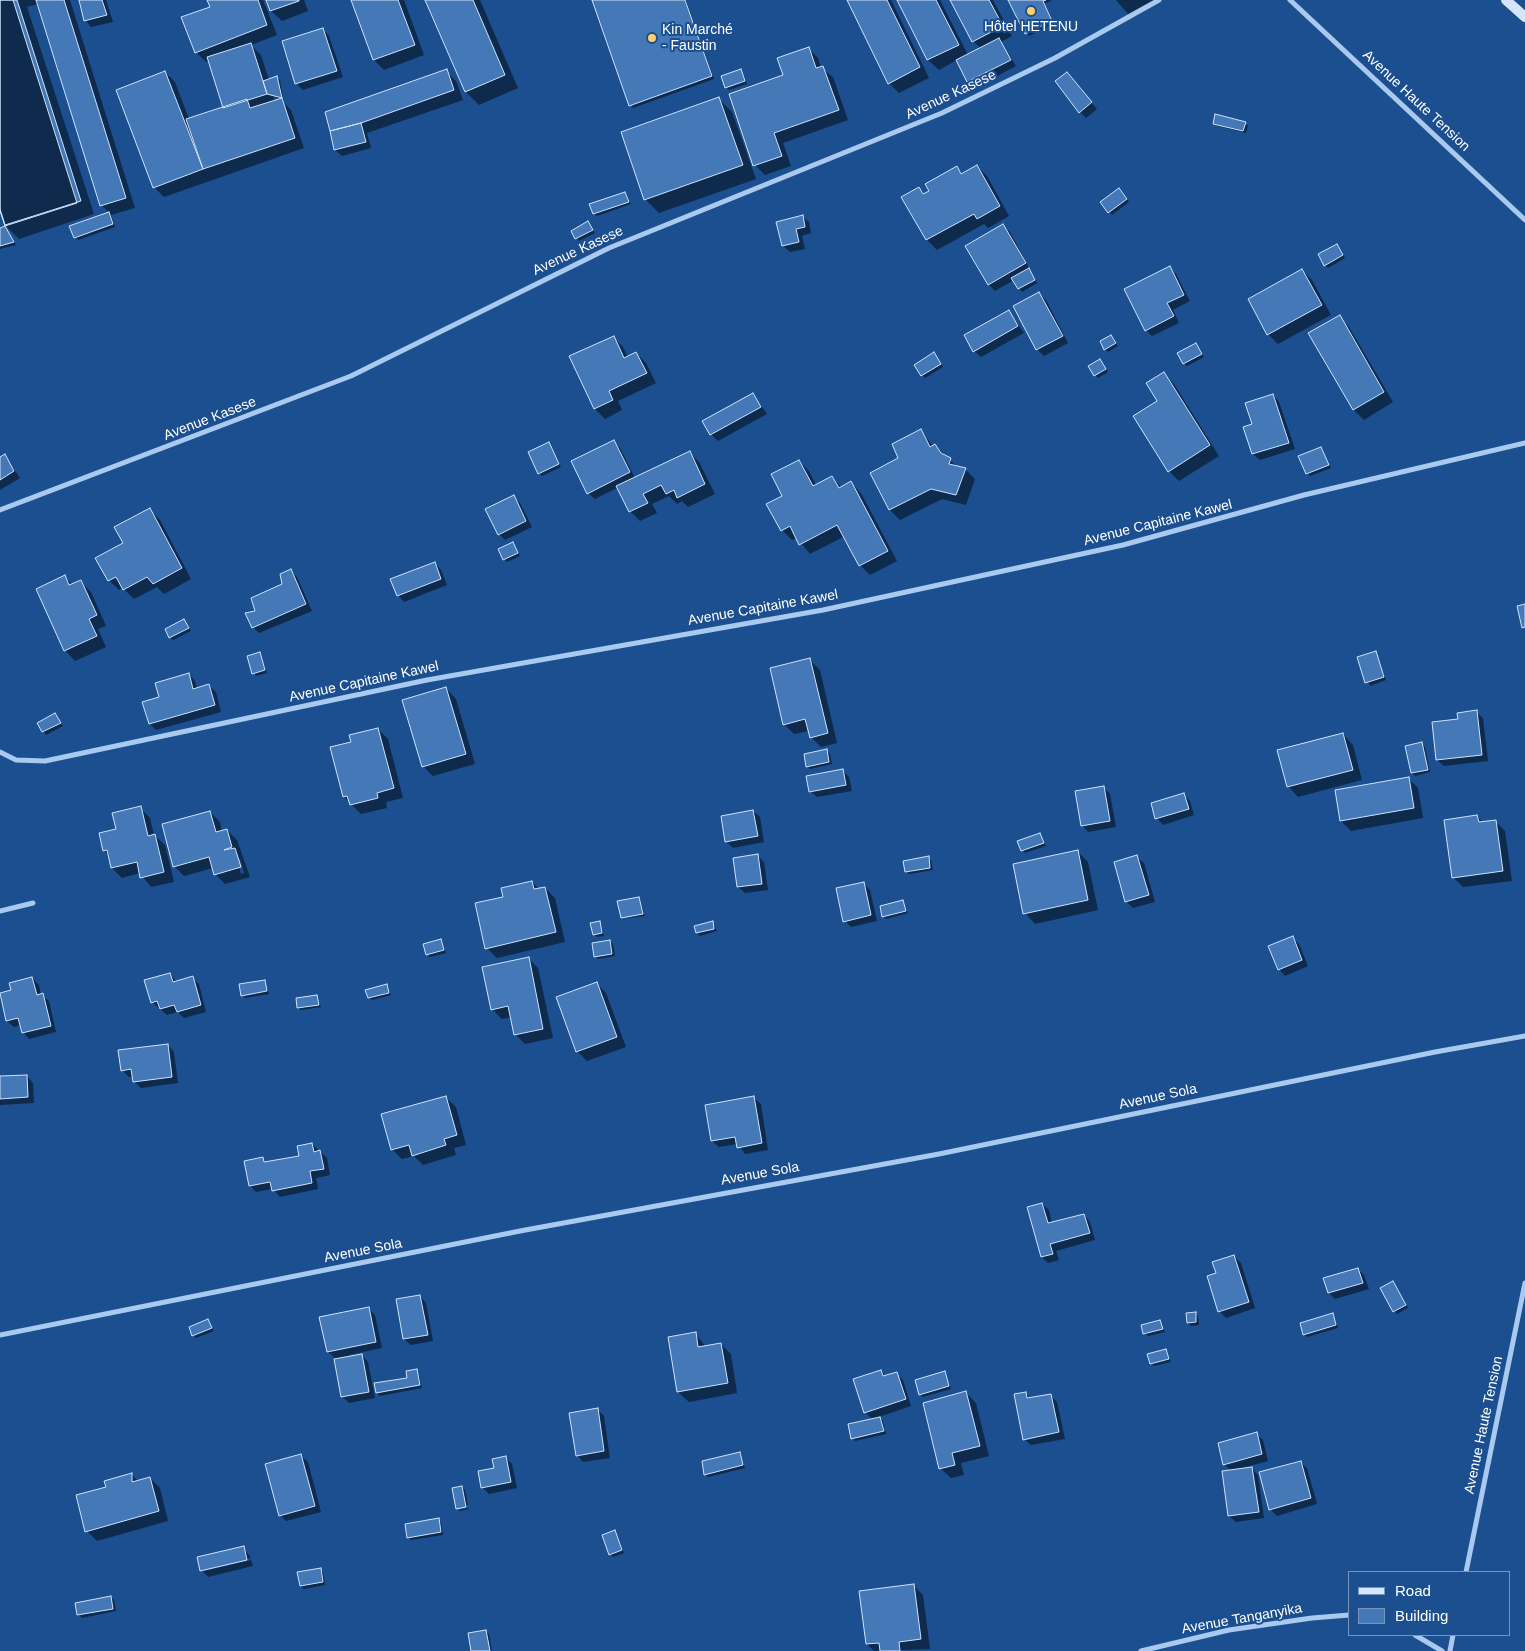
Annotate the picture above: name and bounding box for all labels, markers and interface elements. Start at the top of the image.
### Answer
marker: Hôtel HETENU [1025,5,1037,17]
place label: Hôtel HETENU [984,19,1078,35]
place label: Kin Marché - Faustin [662,22,733,54]
marker: Kin Marché - Faustin [646,32,658,44]
street label: Avenue Haute Tension [1359,47,1473,155]
street label: Avenue Kasese [903,67,999,123]
street label: Avenue Kasese [530,223,626,279]
street label: Avenue Kasese [161,394,259,444]
street label: Avenue Capitaine Kawel [1082,496,1234,550]
street label: Avenue Capitaine Kawel [687,587,839,629]
street label: Avenue Capitaine Kawel [288,658,440,706]
street label: Avenue Sola [1118,1081,1198,1113]
street label: Avenue Sola [720,1159,800,1189]
street label: Avenue Sola [323,1235,403,1267]
street label: Avenue Haute Tension [1461,1354,1507,1496]
legend [1348,1571,1510,1636]
text: Road [1395,1582,1431,1599]
street label: Avenue Tanganyika [1180,1600,1304,1638]
text: Building [1395,1607,1448,1624]

